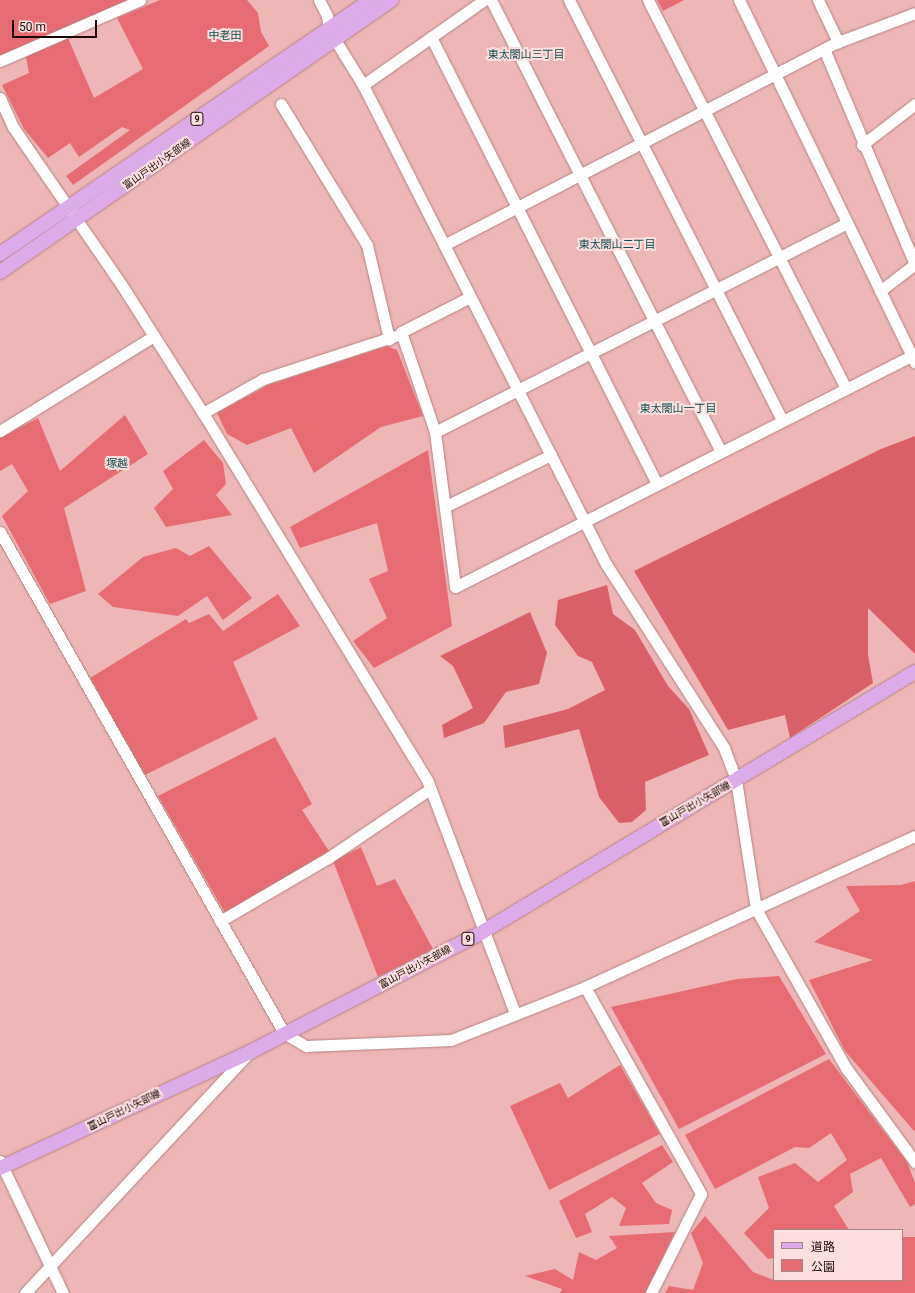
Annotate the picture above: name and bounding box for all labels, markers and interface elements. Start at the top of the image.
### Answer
scale bar [14,12,99,38]
text: 50 m [19,20,46,34]
district label: 中老田 [209,29,241,43]
district label: 東太閤山三丁目 [488,48,564,62]
road number: 9 [190,112,204,126]
street label: 富山戸出小矢部線 [121,136,193,192]
district label: 東太閤山二丁目 [579,238,655,252]
district label: 東太閤山一丁目 [640,402,716,416]
district label: 塚越 [106,457,128,471]
street label: 富山戸出小矢部線 [657,779,733,829]
road number: 9 [461,932,475,946]
street label: 富山戸出小矢部線 [377,943,453,991]
street label: 富山戸出小矢部線 [85,1087,163,1133]
legend [773,1229,903,1281]
text: 道路 [811,1240,835,1254]
text: 公園 [811,1260,835,1274]

